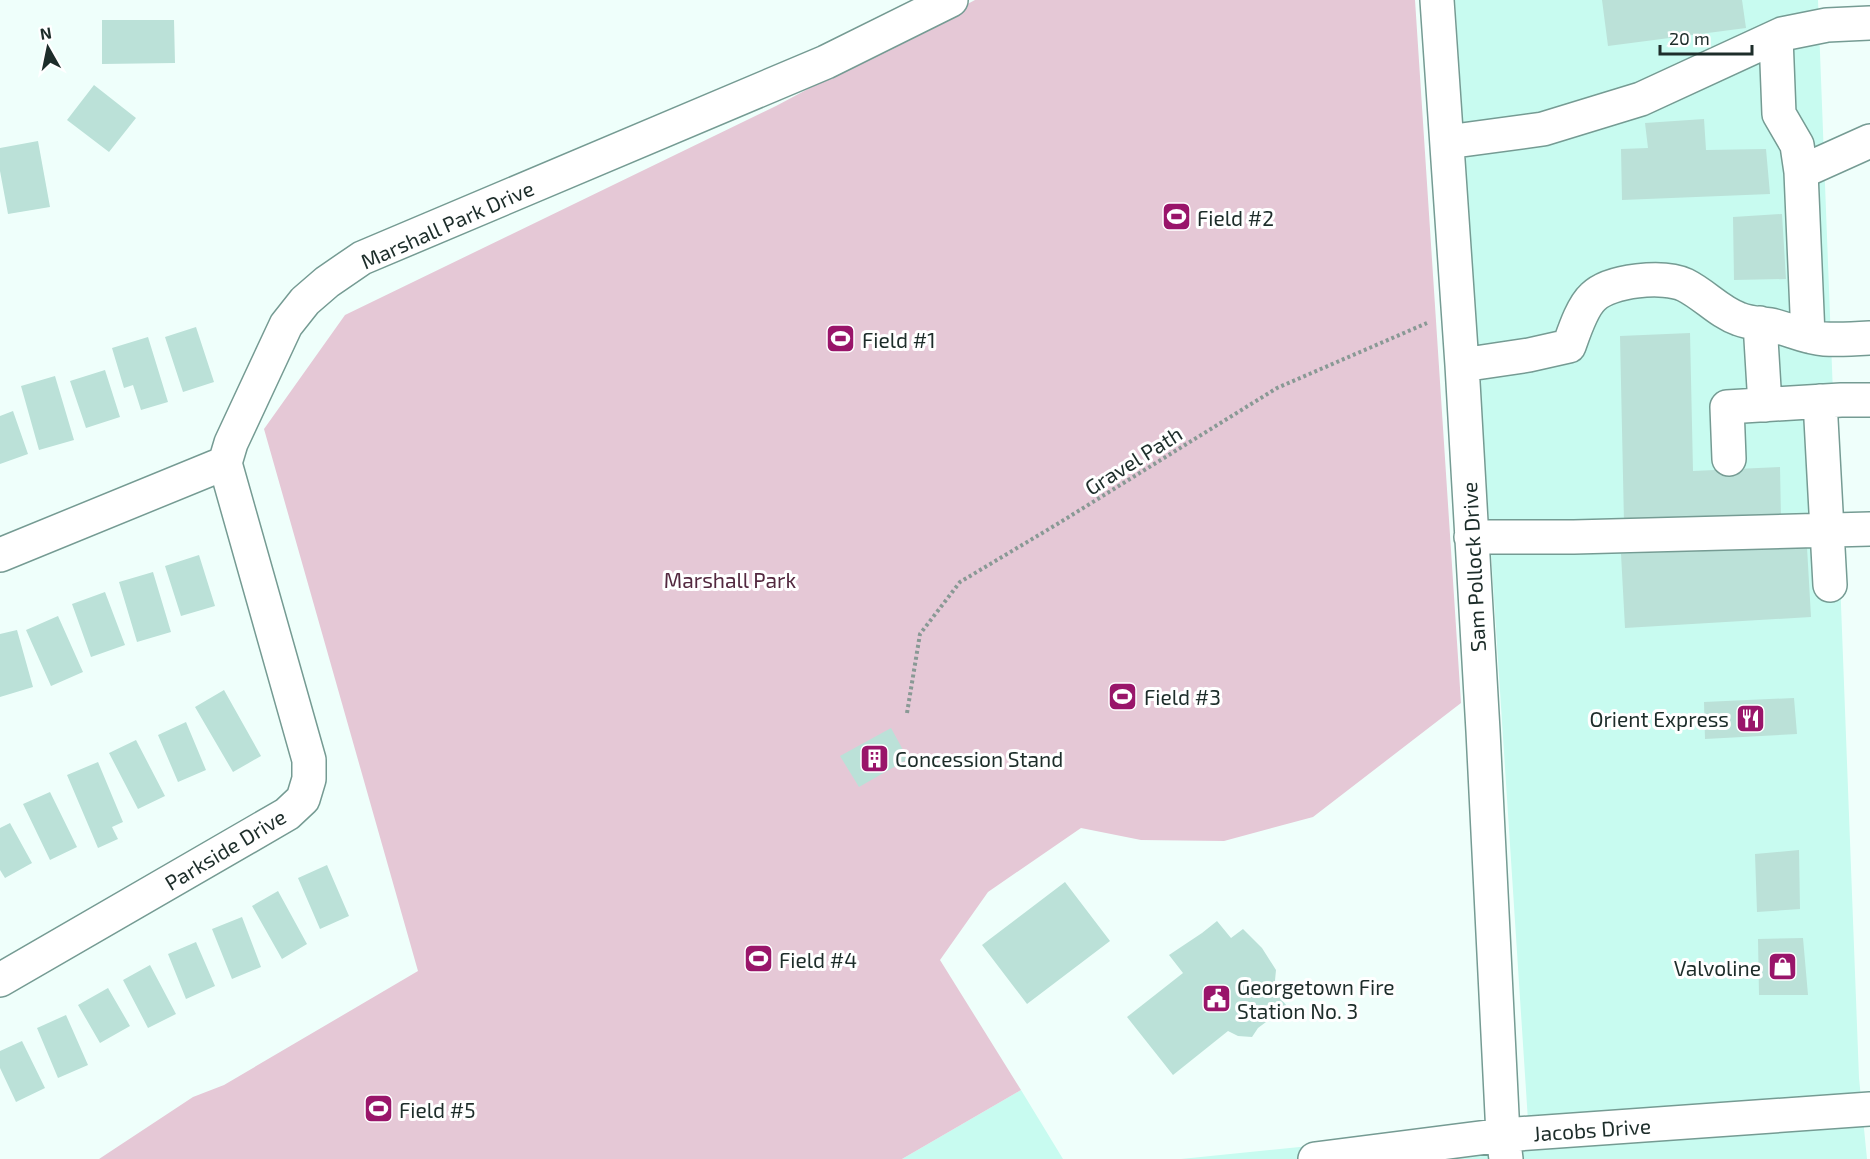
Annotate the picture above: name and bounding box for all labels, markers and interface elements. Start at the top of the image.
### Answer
north arrow [18,18,78,78]
scale bar [1660,18,1752,56]
text: N [38,22,53,43]
text: 20 m [1669,27,1710,49]
street label: Marshall Park Drive [357,175,537,273]
sports icon: Field #2 [1160,201,1192,233]
place label: Field #2 [1197,205,1274,230]
sports icon: Field #1 [825,323,857,355]
place label: Field #1 [862,327,936,352]
street label: Gravel Path [1080,420,1186,500]
street label: Sam Pollock Drive [1456,481,1490,653]
park label: Marshall Park [664,567,796,592]
sports icon: Field #3 [1107,680,1139,712]
place label: Field #3 [1144,684,1221,709]
restaurant icon: Orient Express [1734,702,1766,734]
place label: Orient Express [1589,706,1729,731]
building icon: Concession Stand [858,742,890,774]
place label: Concession Stand [895,746,1063,771]
street label: Parkside Drive [160,803,290,895]
sports icon: Field #4 [742,943,774,975]
place label: Field #4 [779,947,857,972]
shop icon: Valvoline [1766,951,1798,983]
place label: Valvoline [1674,955,1761,980]
place label: Georgetown Fire Station No. 3 [1237,974,1395,1023]
public building icon: Georgetown Fire Station No. 3 [1200,982,1232,1014]
sports icon: Field #5 [362,1093,394,1125]
place label: Field #5 [399,1097,475,1122]
street label: Jacobs Drive [1532,1112,1652,1146]

